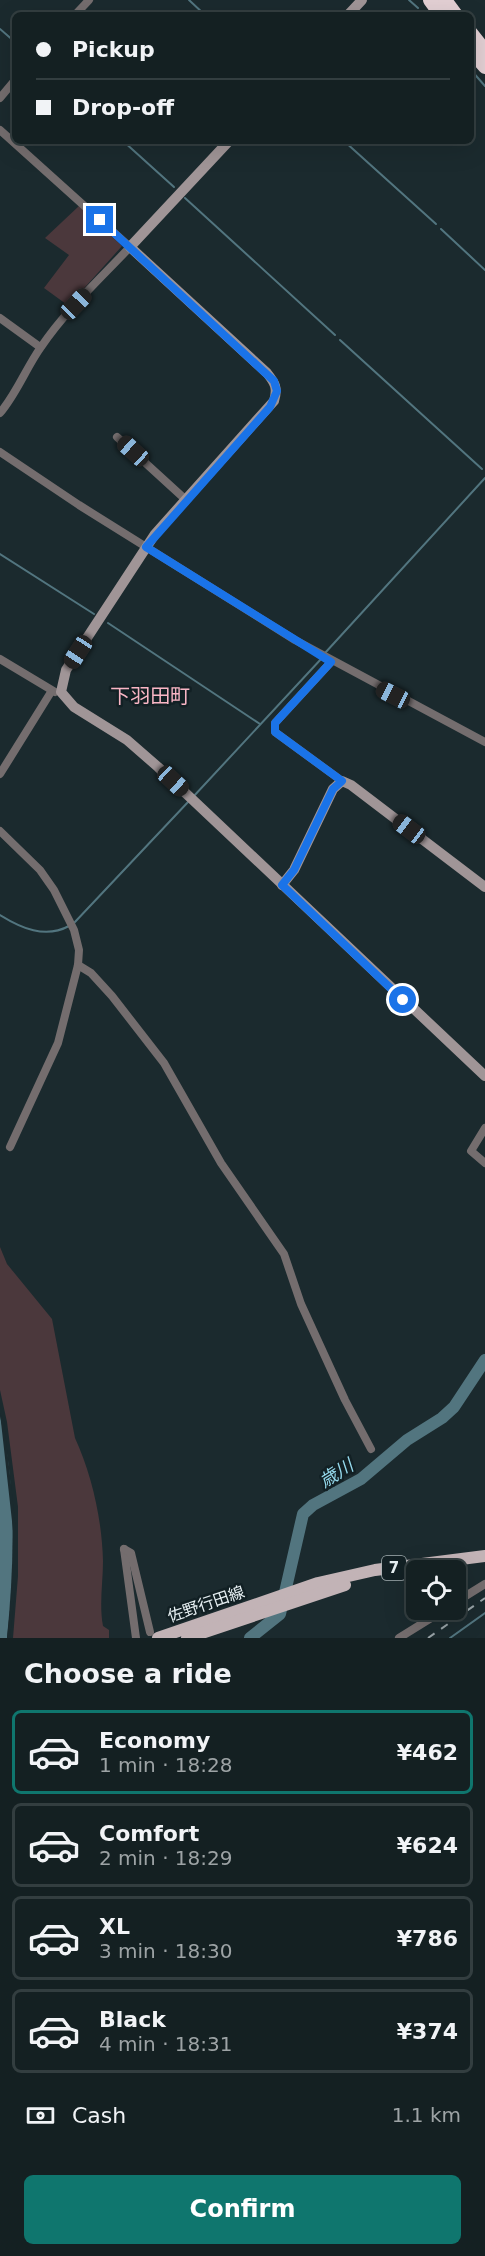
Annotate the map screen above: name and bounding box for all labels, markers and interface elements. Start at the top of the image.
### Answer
text: Pickup [72,37,155,62]
text: Drop-off [72,95,174,120]
route end [86,206,113,233]
car [57,285,95,323]
car [114,432,152,470]
car [61,632,95,672]
car [373,679,413,711]
district label: 下羽田町 [110,684,190,708]
car [154,762,192,800]
car [389,811,429,847]
route start [389,986,416,1013]
water label: 歳川 [315,1453,359,1491]
road number: 7 [382,1556,406,1580]
map controls [406,1560,466,1620]
button: locate [406,1560,466,1620]
street label: 佐野行田線 [165,1582,247,1626]
text: Choose a ride [24,1658,232,1689]
icon: car [27,1725,81,1779]
text: Economy [99,1728,210,1753]
text: ¥462 [397,1740,458,1765]
text: 1 min · 18:28 [99,1753,233,1777]
icon: car [27,1818,81,1872]
text: Comfort [99,1821,199,1846]
text: ¥624 [397,1833,458,1858]
text: 2 min · 18:29 [99,1846,233,1870]
icon: car [27,1911,81,1965]
text: XL [99,1914,130,1939]
text: ¥786 [397,1926,458,1951]
text: 3 min · 18:30 [99,1939,233,1963]
icon: car [27,2004,81,2058]
text: Black [99,2007,166,2032]
text: ¥374 [397,2019,458,2044]
text: 4 min · 18:31 [99,2032,233,2056]
icon: cash [24,2099,57,2132]
text: Cash [72,2103,126,2128]
text: 1.1 km [392,2103,461,2127]
button: Confirm [24,2175,461,2244]

